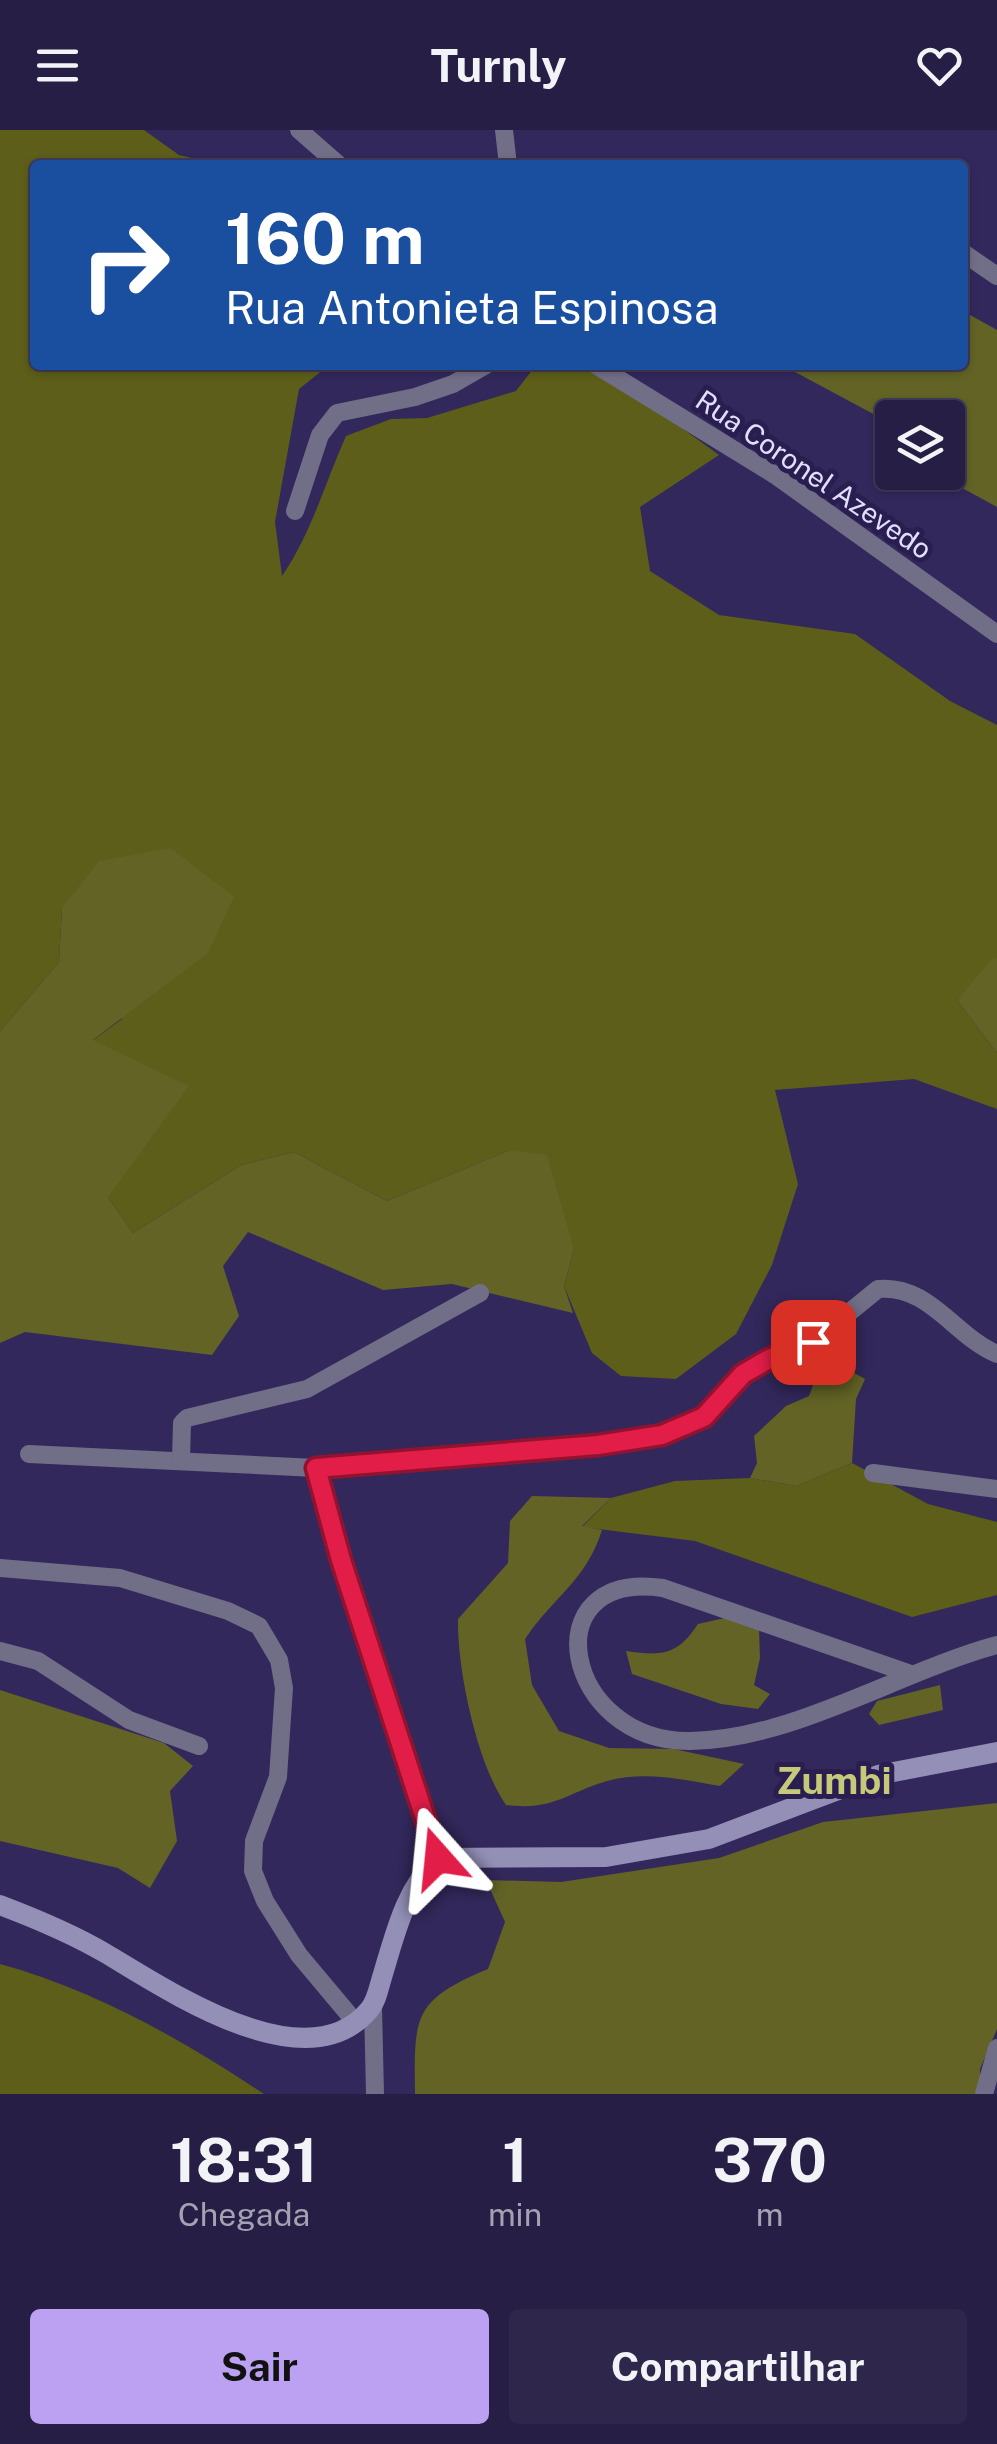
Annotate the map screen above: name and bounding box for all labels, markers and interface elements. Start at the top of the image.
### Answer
icon: menu [30,38,85,93]
icon: heart [912,38,967,93]
text: Turnly [430,39,567,92]
text: 160 m [225,197,425,280]
icon: right [60,200,190,330]
text: Rua Antonieta Espinosa [225,281,719,334]
street label: Rua Coronel Azevedo [690,383,938,565]
map controls [875,400,965,490]
button: layers [875,400,965,490]
pin [771,1300,856,1385]
icon: arrive [786,1315,841,1370]
district label: Zumbi [776,1758,892,1803]
position arrow [386,1806,490,1910]
text: 18:31 [170,2125,318,2196]
text: 1 [502,2125,528,2196]
text: 370 [712,2125,827,2196]
text: Chegada [178,2196,310,2233]
text: min [488,2196,542,2233]
text: m [756,2196,783,2233]
button: Sair [30,2309,489,2424]
button: Compartilhar [509,2309,967,2424]

